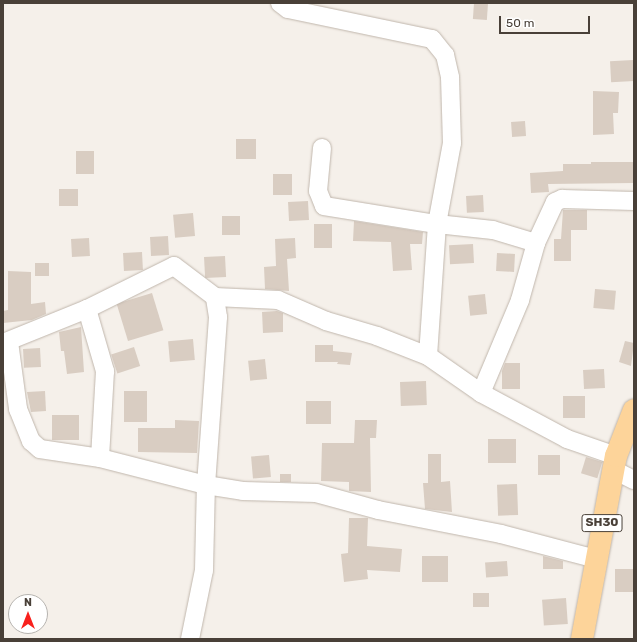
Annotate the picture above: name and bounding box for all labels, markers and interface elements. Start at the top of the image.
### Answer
scale bar [501,8,592,34]
text: 50 m [506,16,534,30]
road number: SH30 [581,513,623,533]
north arrow [8,594,48,634]
text: N [24,596,32,609]

